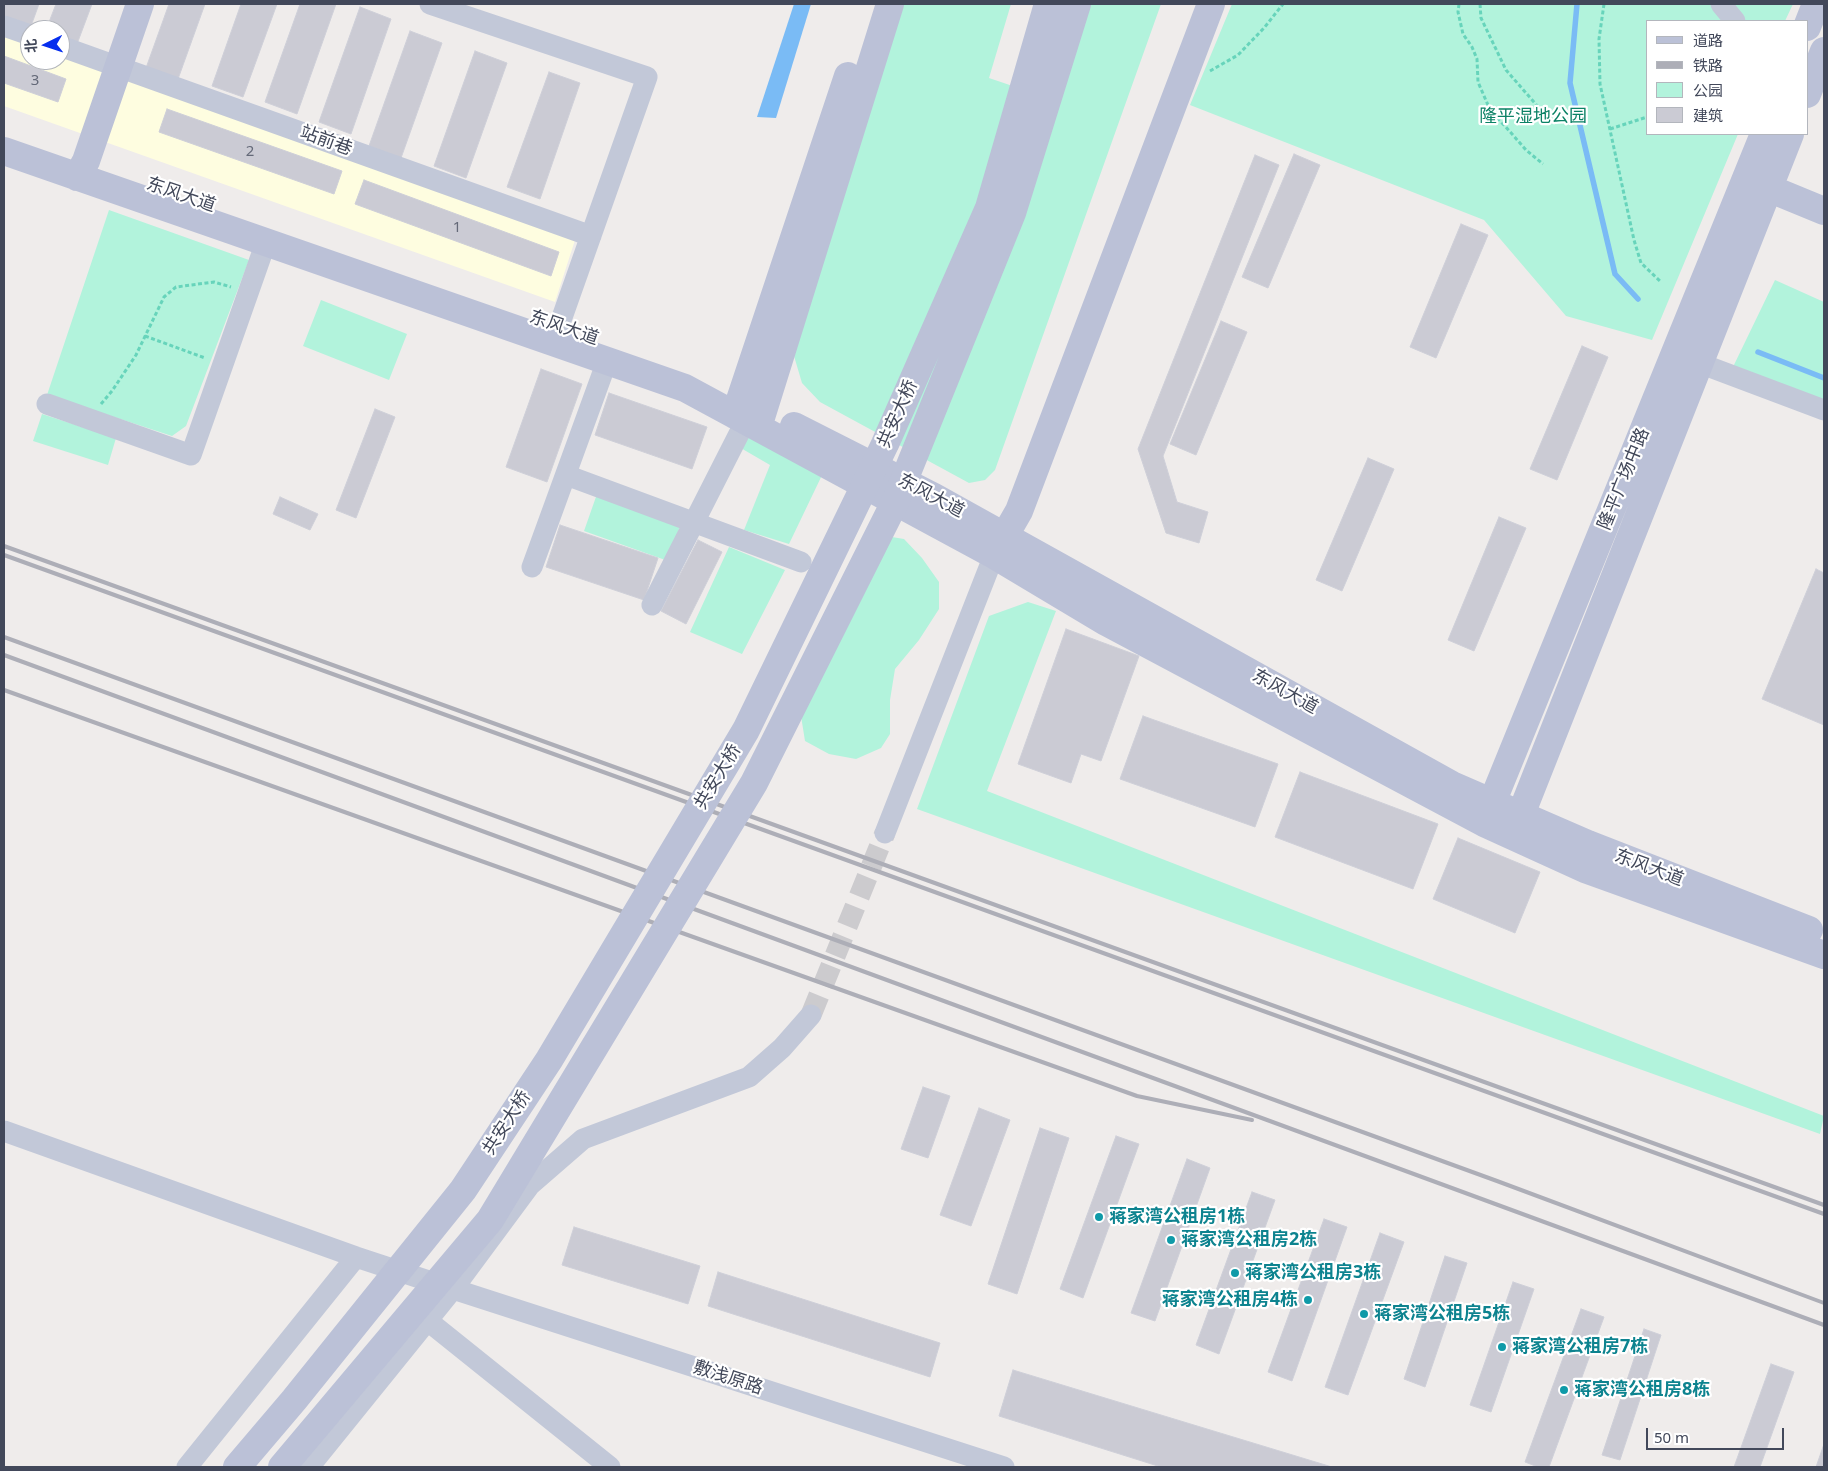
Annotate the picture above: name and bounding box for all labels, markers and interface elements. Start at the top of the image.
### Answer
north arrow [20,20,70,70]
legend [1646,20,1808,135]
text: 道路 [1693,30,1723,50]
text: 北 [21,38,41,54]
text: 铁路 [1693,55,1723,75]
house number: 3 [31,72,39,90]
text: 公园 [1693,80,1723,100]
text: 建筑 [1693,105,1723,125]
park label: 隆平湿地公园 [1479,106,1587,128]
street label: 站前巷 [297,122,355,160]
house number: 2 [246,143,254,161]
street label: 东风大道 [143,173,219,217]
house number: 1 [453,219,461,237]
street label: 东风大道 [526,306,602,350]
street label: 共安大桥 [873,377,923,451]
street label: 隆平广场中路 [1594,425,1654,533]
street label: 东风大道 [894,470,968,522]
street label: 东风大道 [1248,665,1322,719]
street label: 共安大桥 [690,741,746,813]
street label: 东风大道 [1612,845,1686,891]
street label: 共安大桥 [478,1087,536,1159]
place label: 蒋家湾公租房1栋 [1109,1206,1245,1228]
marker: 蒋家湾公租房1栋 [1093,1211,1105,1223]
place label: 蒋家湾公租房2栋 [1181,1229,1317,1251]
marker: 蒋家湾公租房2栋 [1165,1234,1177,1246]
place label: 蒋家湾公租房3栋 [1245,1262,1381,1284]
marker: 蒋家湾公租房3栋 [1229,1267,1241,1279]
place label: 蒋家湾公租房4栋 [1162,1289,1298,1311]
marker: 蒋家湾公租房4栋 [1302,1294,1314,1306]
place label: 蒋家湾公租房5栋 [1374,1303,1510,1325]
marker: 蒋家湾公租房5栋 [1358,1308,1370,1320]
place label: 蒋家湾公租房7栋 [1512,1336,1648,1358]
marker: 蒋家湾公租房7栋 [1496,1341,1508,1353]
street label: 敷浅原路 [690,1357,766,1399]
place label: 蒋家湾公租房8栋 [1574,1379,1710,1401]
marker: 蒋家湾公租房8栋 [1558,1384,1570,1396]
scale bar [1648,1418,1786,1450]
text: 50 m [1654,1427,1689,1447]

